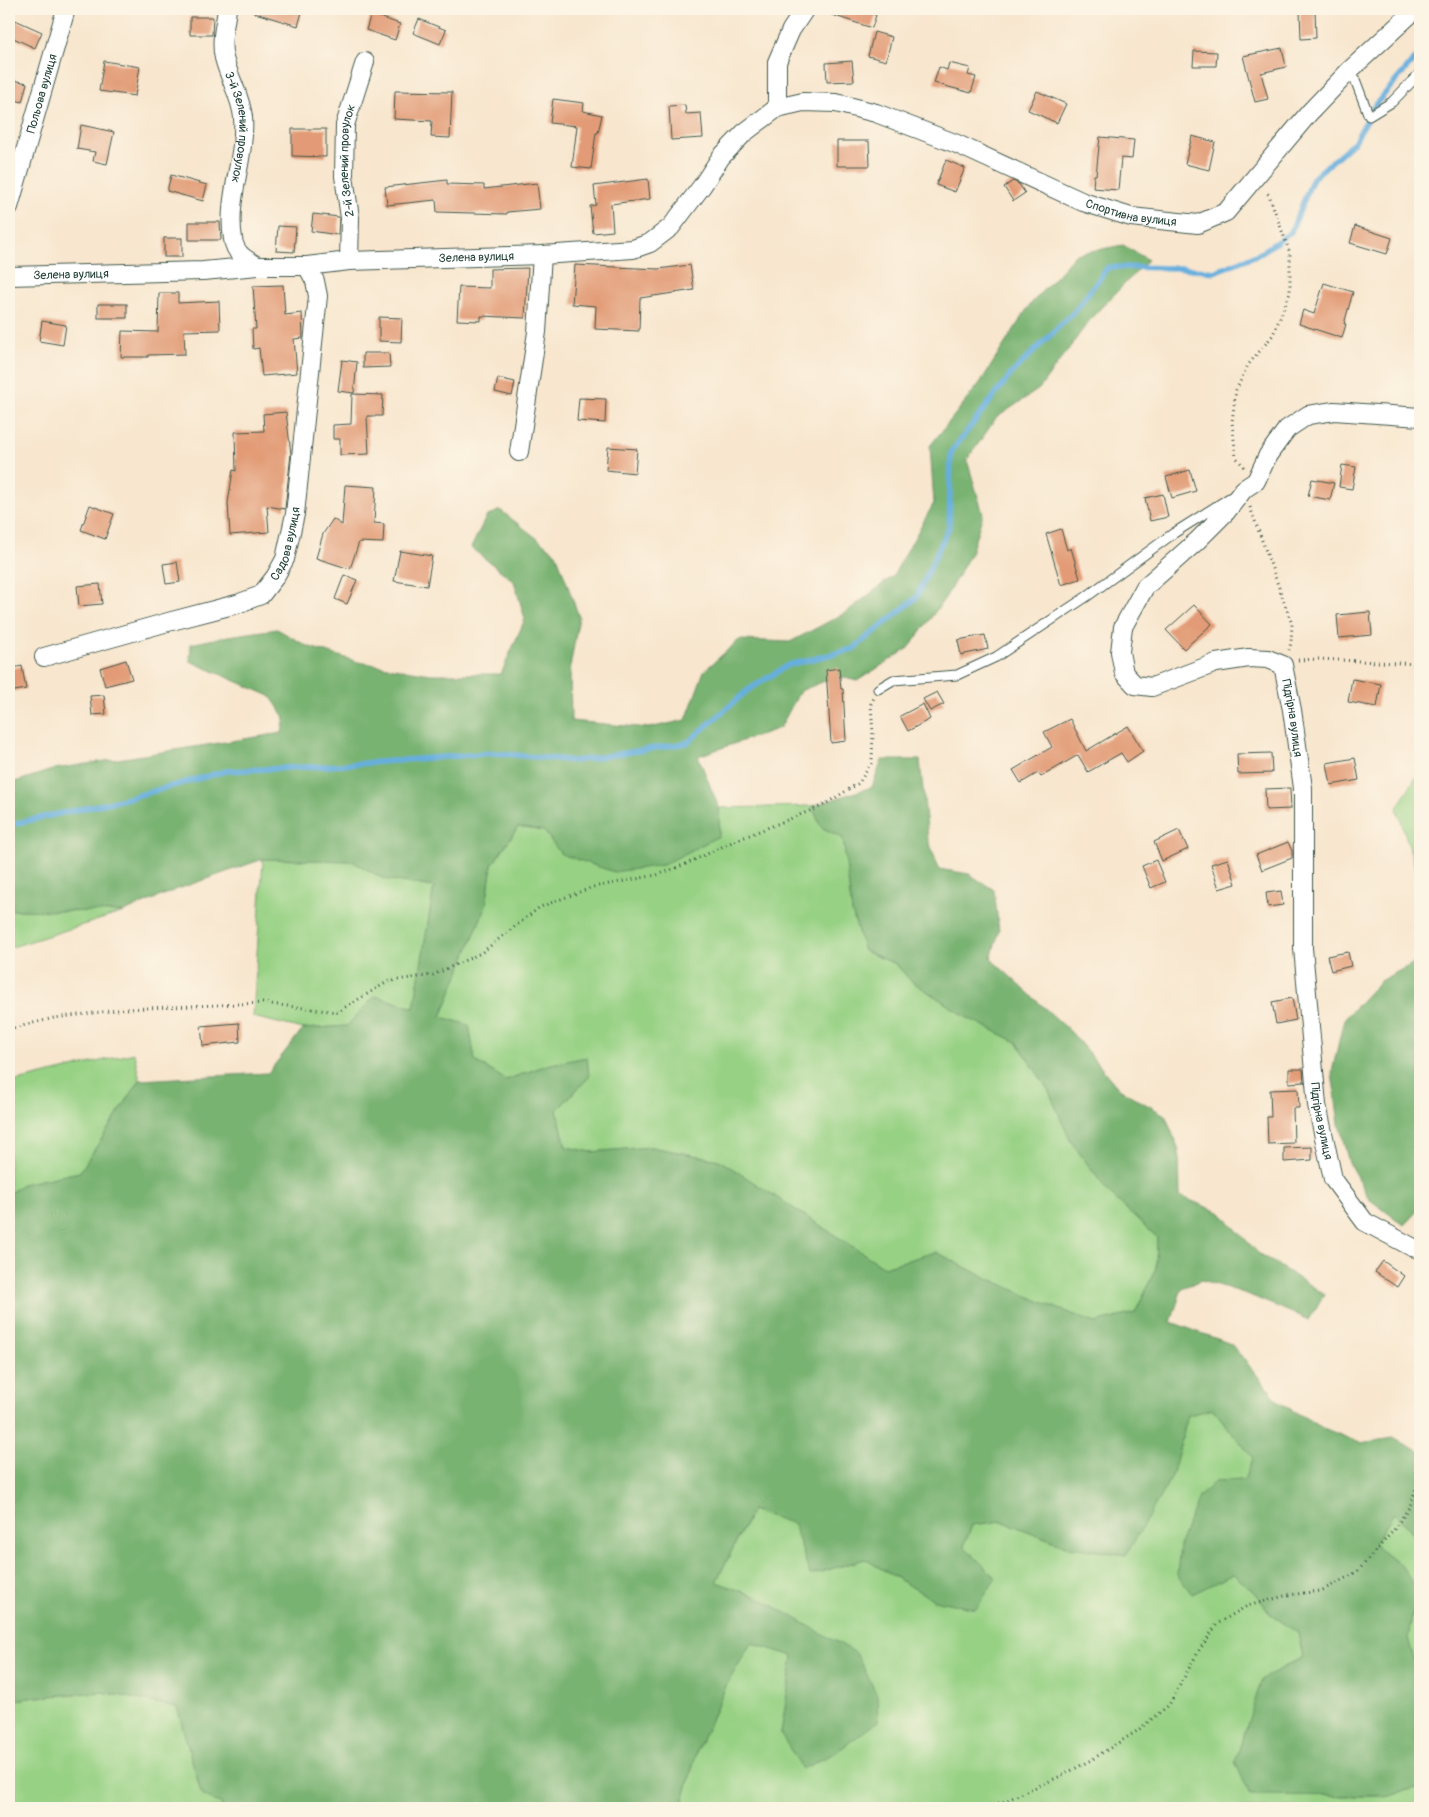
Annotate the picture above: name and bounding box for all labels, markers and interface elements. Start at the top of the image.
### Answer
street label: Польова вулиця [24,52,61,135]
street label: 3-й Зелений провулок [221,70,250,184]
street label: 2-й Зелений провулок [337,103,359,218]
street label: Спортивна вулиця [1084,196,1178,230]
street label: Зелена вулиця [438,249,515,266]
street label: Зелена вулиця [33,266,109,283]
street label: Садова вулиця [267,506,304,583]
street label: Підгірна вулиця [1278,678,1306,758]
street label: Підгірна вулиця [1307,1082,1336,1162]

